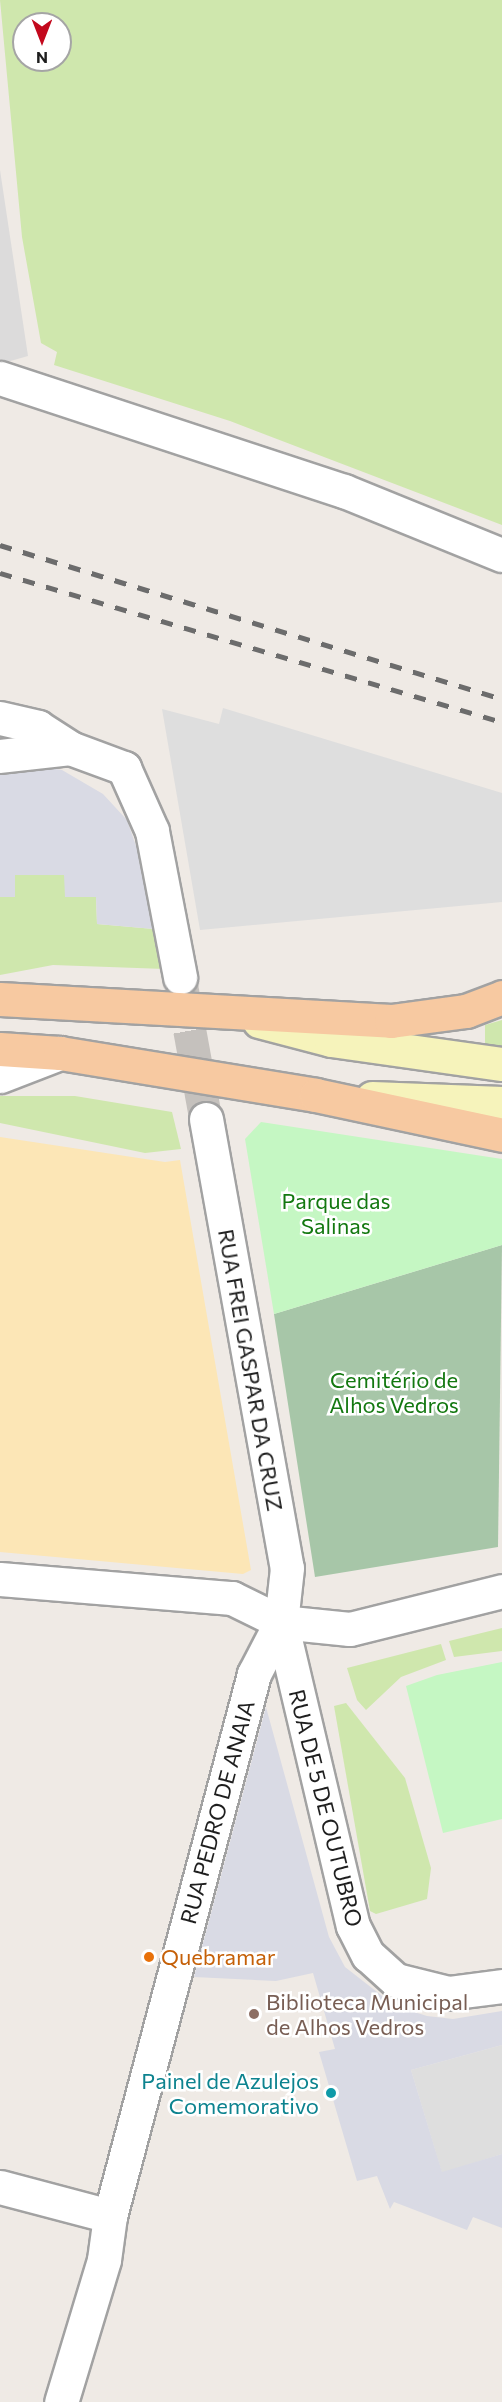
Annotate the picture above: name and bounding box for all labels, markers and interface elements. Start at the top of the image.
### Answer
north arrow [12,12,72,72]
text: N [36,49,48,68]
park label: Parque das Salinas [282,1187,390,1238]
street label: RUA FREI GASPAR DA CRUZ [213,1227,289,1513]
park label: Cemitério de Alhos Vedros [329,1366,459,1418]
street label: RUA DE 5 DE OUTUBRO [284,1687,368,1929]
street label: RUA PEDRO DE ANAIA [174,1697,260,1927]
place label: Quebramar [161,1944,275,1970]
marker: Quebramar [142,1950,156,1964]
place label: Biblioteca Municipal de Alhos Vedros [266,1988,468,2040]
marker: Biblioteca Municipal de Alhos Vedros [247,2007,261,2021]
place label: Painel de Azulejos Comemorativo [141,2067,319,2118]
marker: Painel de Azulejos Comemorativo [324,2086,338,2100]

